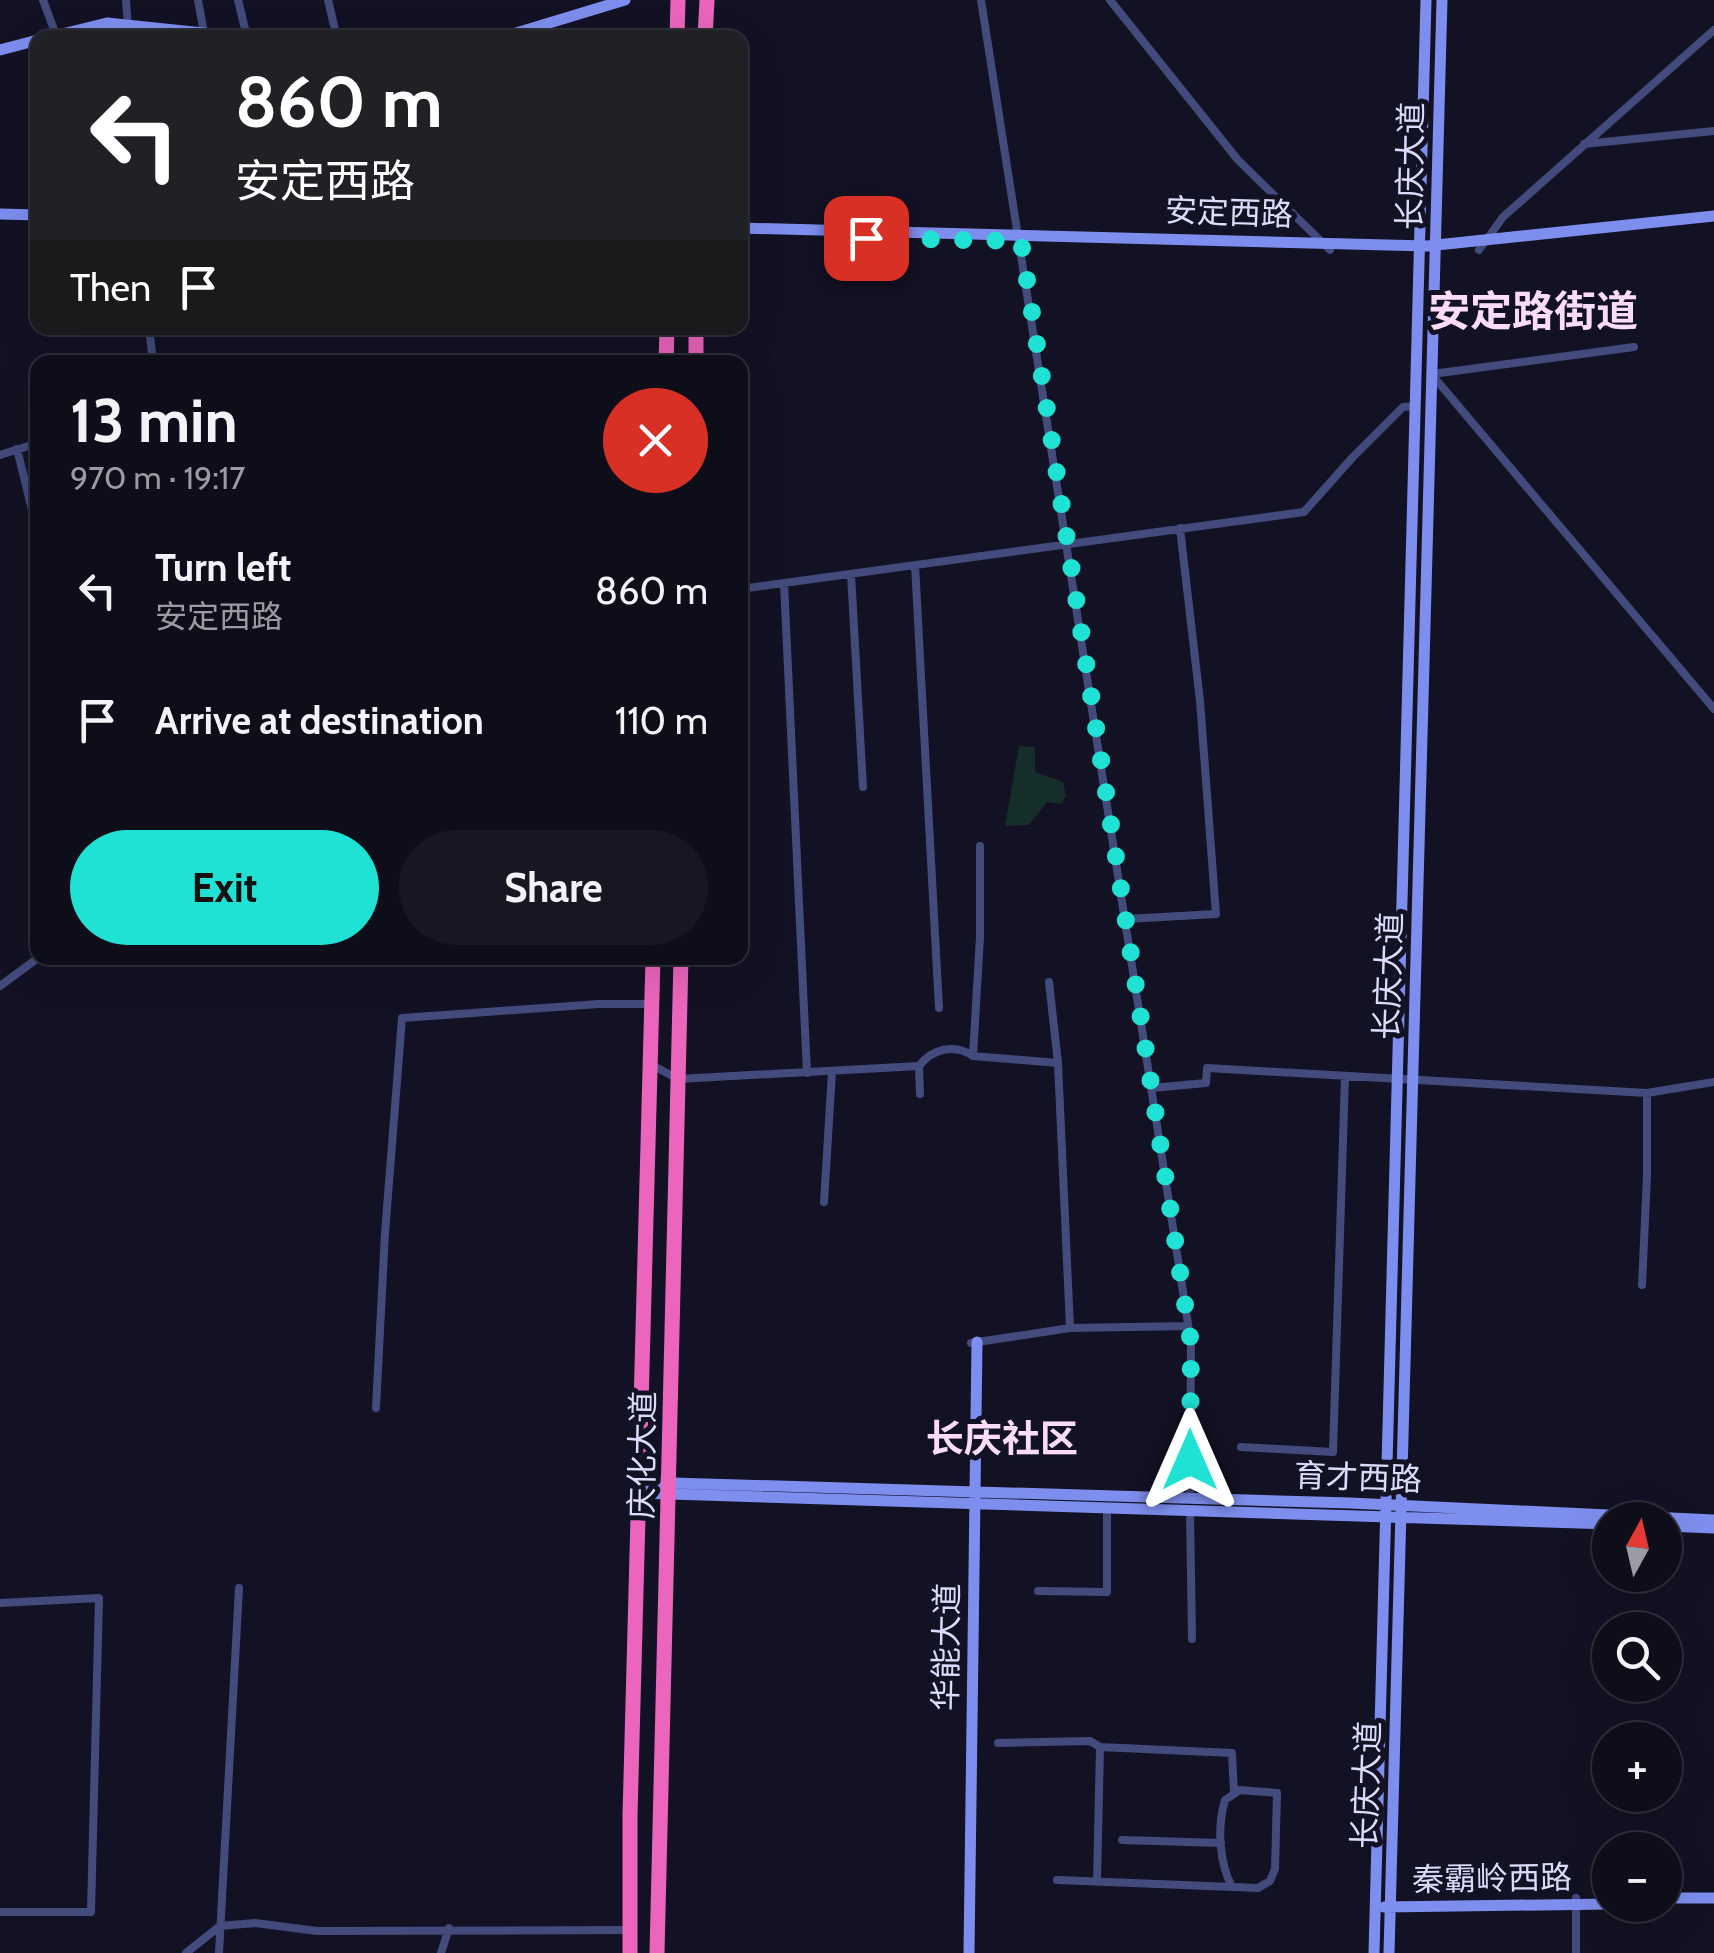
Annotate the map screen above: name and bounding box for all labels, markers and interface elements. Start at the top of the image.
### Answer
text: 860 m [235,59,443,145]
icon: left [70,70,200,200]
street label: 长庆大道 [1389,102,1431,230]
text: 安定西路 [235,154,415,208]
street label: 安定西路 [1164,190,1294,234]
pin [824,196,909,281]
icon: arrive [839,211,894,266]
icon: arrive [171,260,226,315]
text: Then [70,264,151,311]
district label: 安定路街道 [1428,285,1638,337]
text: 13 min [70,384,238,457]
button: close [603,388,708,493]
text: 970 m · 19:17 [70,458,245,497]
text: Turn left [155,544,291,591]
icon: left [70,563,125,618]
text: 860 m [595,567,708,614]
text: 安定西路 [155,597,283,636]
icon: arrive [70,693,125,748]
text: Arrive at destination [155,697,484,744]
text: 110 m [615,697,708,744]
button: Exit [70,830,379,945]
button: Share [399,830,708,945]
street label: 长庆大道 [1366,911,1410,1041]
street label: 庆化大道 [621,1391,663,1519]
position arrow [1138,1408,1242,1512]
district label: 长庆社区 [926,1415,1078,1462]
street label: 育才西路 [1293,1455,1423,1499]
north arrow [1592,1502,1682,1592]
map controls [1592,1502,1682,1922]
street label: 华能大道 [925,1583,967,1711]
button: search [1592,1612,1682,1702]
street label: 长庆大道 [1344,1720,1388,1850]
button: + [1592,1722,1682,1812]
button: − [1592,1832,1682,1922]
street label: 秦霸岭西路 [1412,1857,1572,1899]

